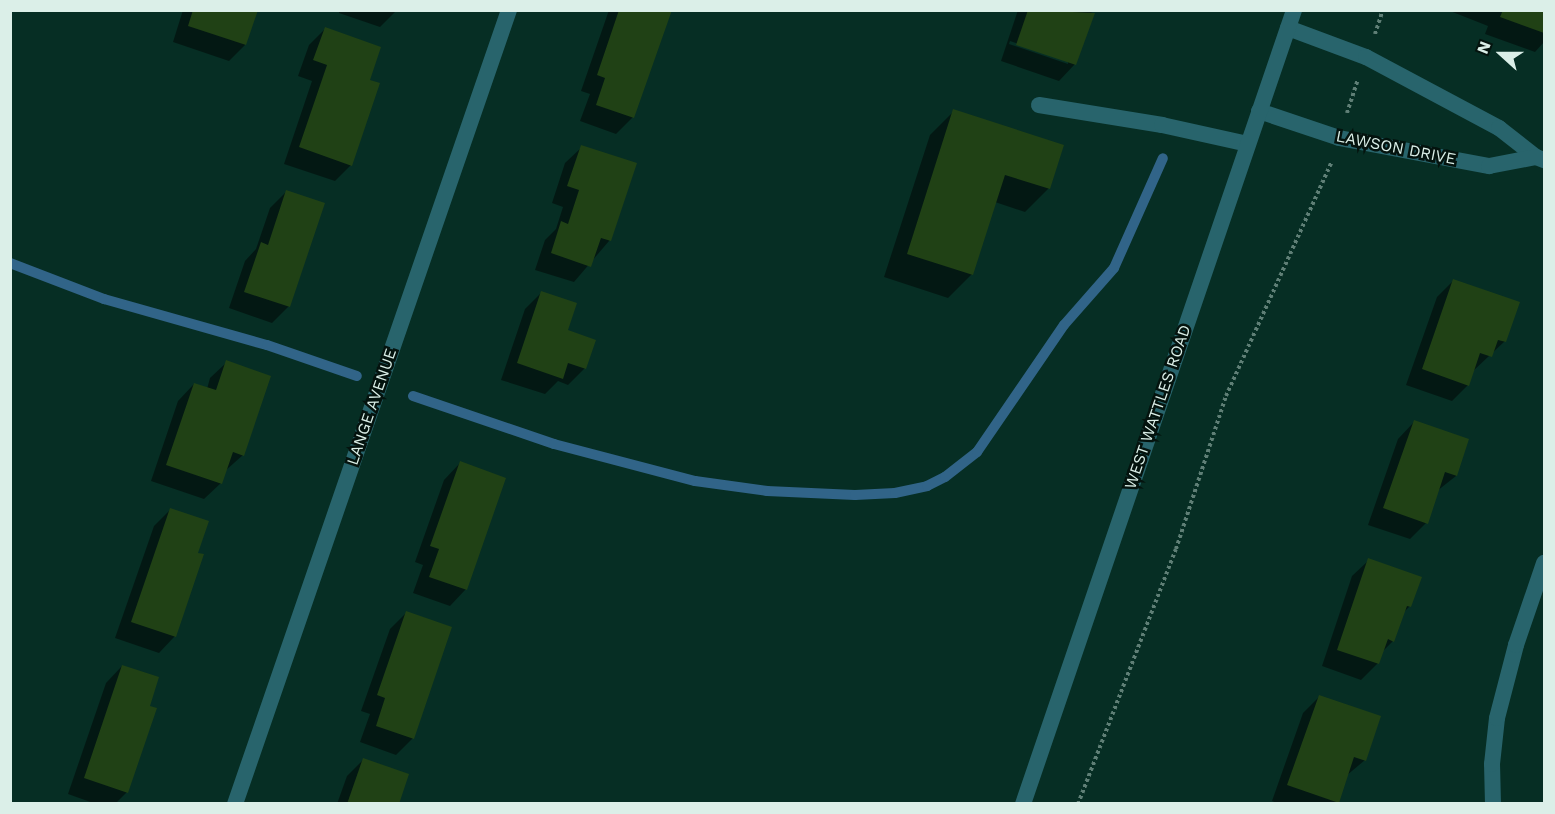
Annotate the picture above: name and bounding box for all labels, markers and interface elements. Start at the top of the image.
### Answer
north arrow [1471,24,1531,84]
text: N [1473,38,1495,56]
street label: LAWSON DRIVE [1334,127,1458,169]
street label: WEST WATTLES ROAD [1121,322,1195,492]
street label: LANGE AVENUE [343,346,401,468]

